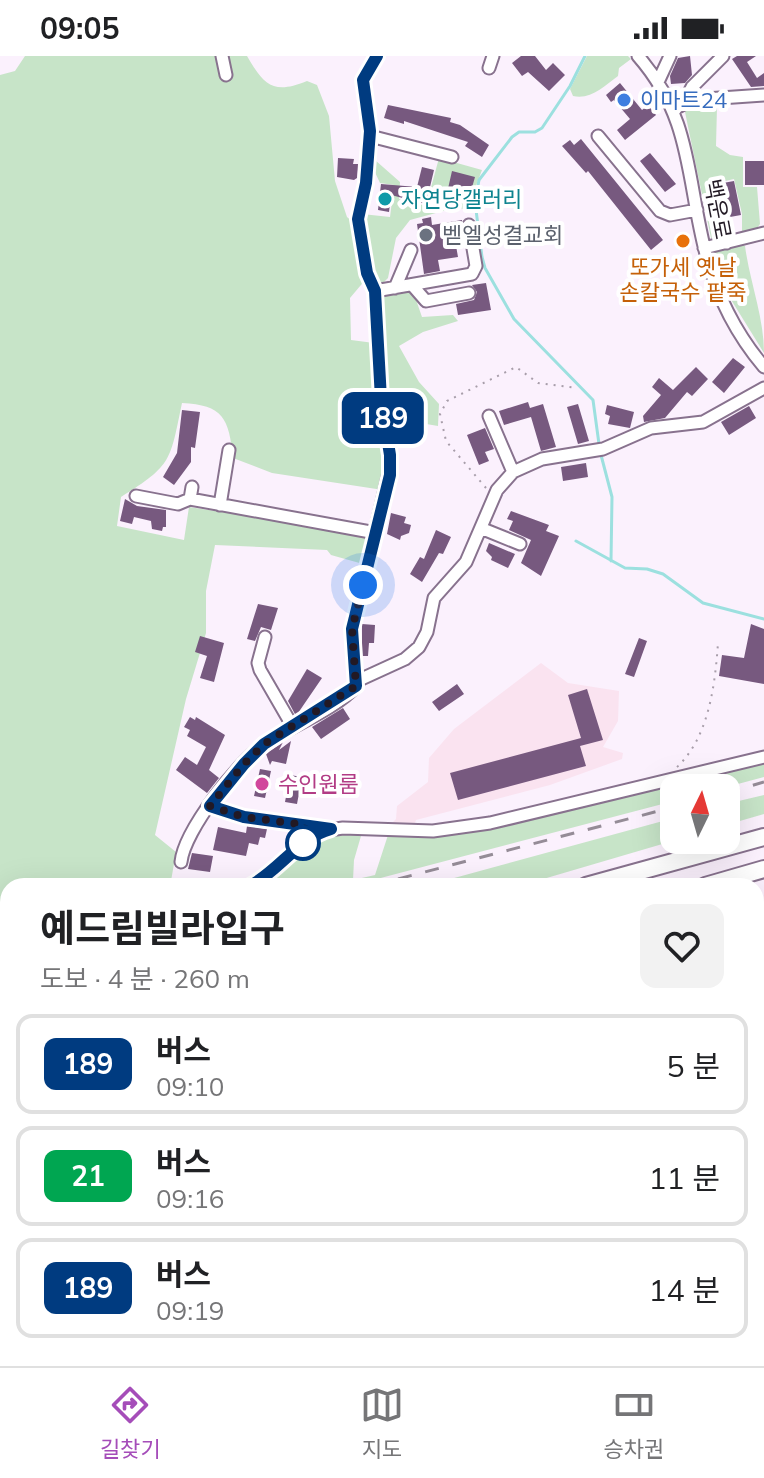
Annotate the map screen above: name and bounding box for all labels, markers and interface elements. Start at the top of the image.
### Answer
text: 09:05 [40,9,119,47]
place label: 이마트24 [640,86,727,114]
marker: 이마트24 [615,91,633,109]
street label: 백운로 [698,177,738,241]
place label: 자연당갤러리 [401,185,522,213]
marker: 자연당갤러리 [376,190,394,208]
place label: 벧엘성결교회 [442,221,563,249]
marker: 벧엘성결교회 [417,226,435,244]
marker: 또가세 옛날 손칼국수 팥죽 [674,232,692,250]
place label: 또가세 옛날 손칼국수 팥죽 [619,253,747,306]
line badge: 189 [337,392,429,444]
text: 189 [358,400,408,435]
your location [343,565,383,605]
place label: 수인원룸 [278,770,359,798]
north arrow [660,774,740,854]
map controls [660,774,740,854]
marker: 수인원룸 [253,775,271,793]
unlabelled marker [286,826,320,860]
text: 예드림빌라입구 [40,904,285,952]
button: heart [640,904,724,988]
text: 도보 · 4 분 · 260 m [40,962,250,995]
text: 버스 [156,1031,211,1069]
text: 189 [63,1046,113,1081]
text: 5 분 [667,1047,720,1085]
text: 09:10 [156,1070,224,1103]
text: 버스 [156,1143,211,1181]
text: 21 [71,1158,105,1193]
text: 11 분 [649,1159,720,1197]
text: 09:16 [156,1182,224,1215]
text: 버스 [156,1255,211,1293]
text: 189 [63,1270,113,1305]
text: 14 분 [649,1271,720,1309]
text: 09:19 [156,1294,224,1327]
tab: 길찾기 [100,1383,160,1463]
tab: 지도 [360,1383,404,1463]
tab: 승차권 [603,1383,664,1463]

